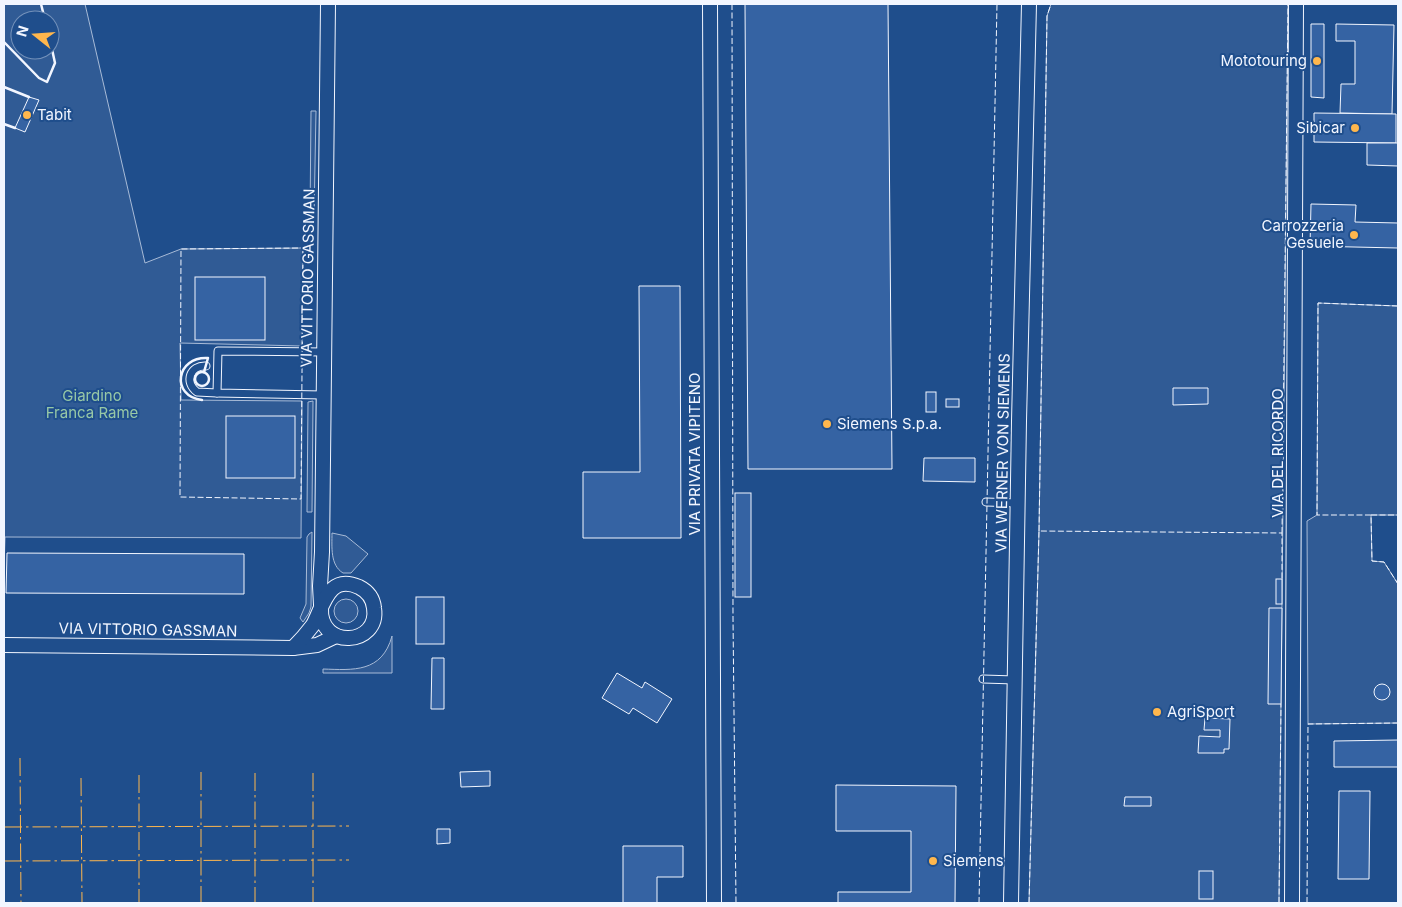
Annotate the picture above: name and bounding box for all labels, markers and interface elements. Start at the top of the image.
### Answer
north arrow [10,10,60,60]
text: N [12,23,32,39]
place label: Mototouring [1221,51,1307,70]
marker: Mototouring [1311,55,1323,67]
place label: Tabit [37,105,72,124]
marker: Tabit [21,109,33,121]
place label: Sibicar [1296,118,1345,137]
marker: Sibicar [1349,122,1361,134]
street label: VIA VITTORIO GASSMAN [296,188,319,368]
place label: Carrozzeria Gesuele [1262,216,1344,252]
marker: Carrozzeria Gesuele [1348,229,1360,241]
street label: VIA WERNER VON SIEMENS [991,353,1014,553]
street label: VIA PRIVATA VIPITENO [685,372,704,536]
park label: Giardino Franca Rame [46,386,138,422]
street label: VIA DEL RICORDO [1268,388,1287,518]
place label: Siemens S.p.a. [837,414,942,433]
marker: Siemens S.p.a. [821,418,833,430]
street label: VIA VITTORIO GASSMAN [58,618,238,641]
place label: AgriSport [1167,702,1235,721]
marker: AgriSport [1151,706,1163,718]
place label: Siemens [943,851,1004,870]
marker: Siemens [927,855,939,867]

